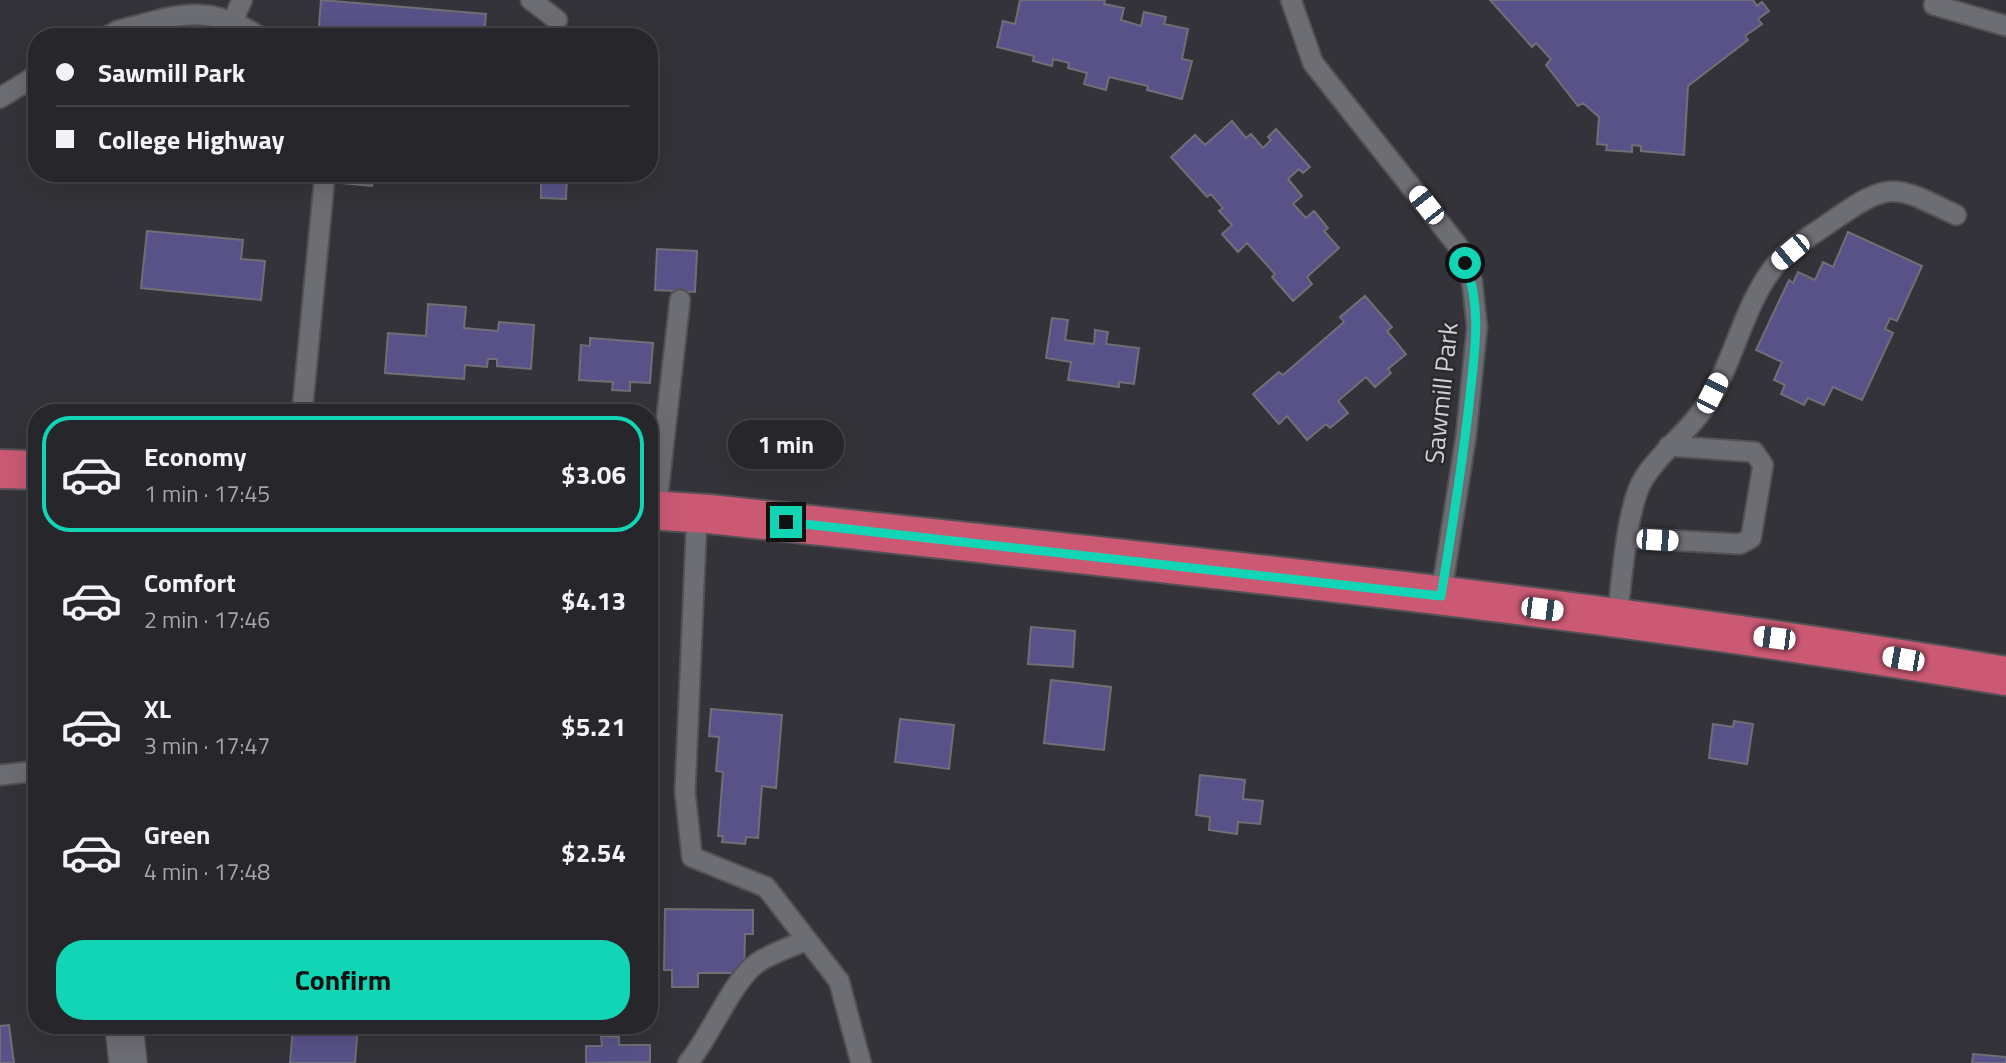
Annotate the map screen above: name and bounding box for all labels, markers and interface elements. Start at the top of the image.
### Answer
text: Sawmill Park [98,53,245,92]
text: College Highway [98,120,285,159]
car [1405,182,1448,228]
car [1768,230,1813,274]
route start [1449,247,1481,279]
street label: Sawmill Park [1414,320,1468,466]
car [1694,370,1731,416]
callout: 1 min [728,420,844,470]
text: 1 min [758,427,814,462]
text: Economy [144,437,246,476]
icon: car [60,443,123,506]
text: $3.06 [561,455,626,494]
text: 1 min · 17:45 [144,476,270,511]
route end [770,506,802,538]
car [1636,528,1679,552]
text: Comfort [144,563,236,602]
icon: car [60,569,123,632]
text: $4.13 [561,581,626,620]
car [1520,596,1565,622]
text: 2 min · 17:46 [144,602,270,637]
car [1752,625,1797,651]
car [1881,645,1926,673]
text: XL [144,689,171,728]
icon: car [60,695,123,758]
text: $5.21 [561,707,626,746]
text: 3 min · 17:47 [144,728,270,763]
text: Green [144,815,210,854]
icon: car [60,821,123,884]
text: $2.54 [561,833,626,872]
text: 4 min · 17:48 [144,854,270,889]
button: Confirm [56,940,630,1020]

